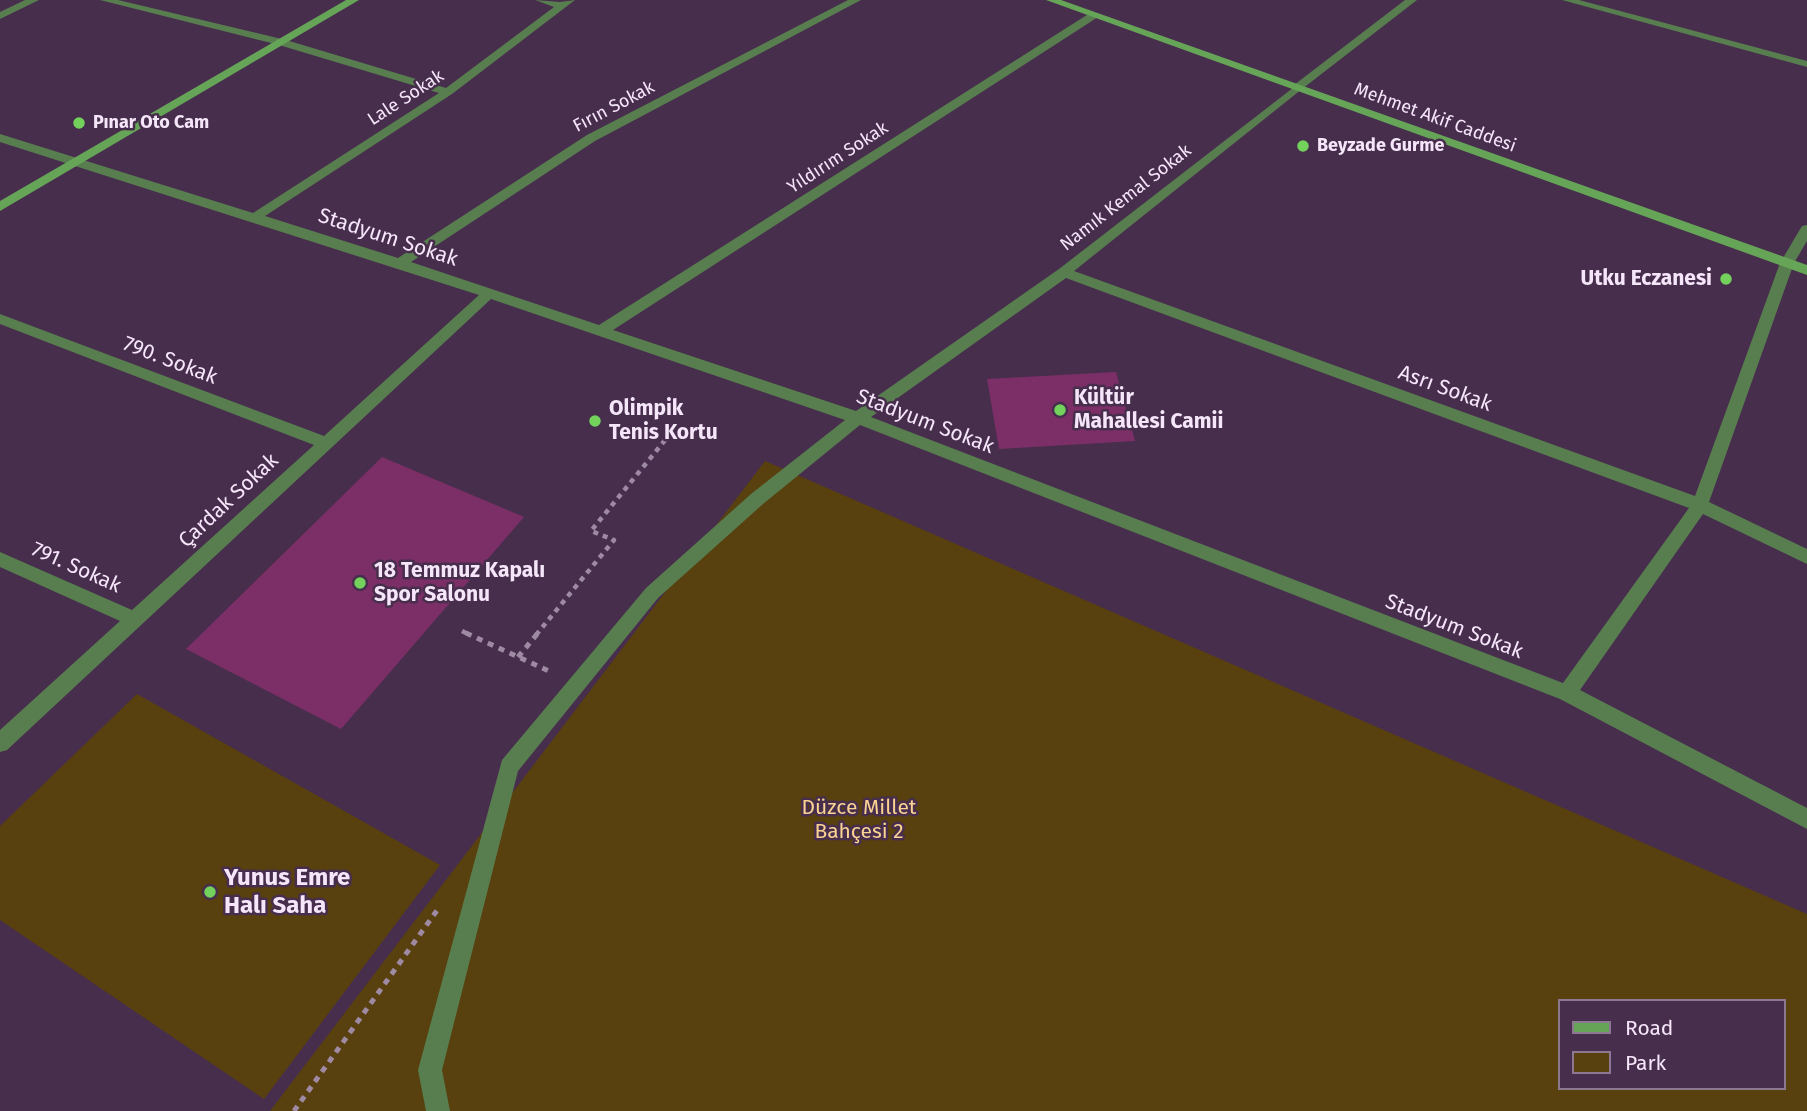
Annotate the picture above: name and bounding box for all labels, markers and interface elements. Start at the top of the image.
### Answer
street label: Lale Sokak [364,65,448,131]
street label: Fırın Sokak [570,77,658,137]
street label: Mehmet Akif Caddesi [1351,79,1519,157]
place label: Pınar Oto Cam [93,112,209,134]
marker: Pınar Oto Cam [71,115,87,131]
street label: Yıldırım Sokak [784,117,892,199]
place label: Beyzade Gurme [1317,135,1444,157]
marker: Beyzade Gurme [1295,138,1311,154]
street label: Namık Kemal Sokak [1056,140,1196,256]
street label: Stadyum Sokak [315,204,461,272]
place label: Utku Eczanesi [1581,266,1712,292]
marker: Utku Eczanesi [1718,271,1734,287]
street label: 790. Sokak [119,332,221,390]
street label: Asrı Sokak [1395,360,1495,418]
street label: Stadyum Sokak [853,384,997,460]
place label: Kültür Mahallesi Camii [1074,385,1223,435]
place label: Olimpik Tenis Kortu [609,396,718,446]
marker: Kültür Mahallesi Camii [1052,402,1068,418]
marker: Olimpik Tenis Kortu [587,413,603,429]
street label: Çardak Sokak [174,448,284,554]
street label: 791. Sokak [27,537,125,599]
place label: 18 Temmuz Kapalı Spor Salonu [374,558,545,608]
marker: 18 Temmuz Kapalı Spor Salonu [352,575,368,591]
street label: Stadyum Sokak [1382,589,1526,665]
park label: Düzce Millet Bahçesi 2 [802,795,916,845]
place label: Yunus Emre Halı Saha [224,864,350,920]
marker: Yunus Emre Halı Saha [202,884,218,900]
legend [1559,999,1786,1090]
text: Road [1625,1015,1673,1041]
text: Park [1625,1050,1666,1076]

